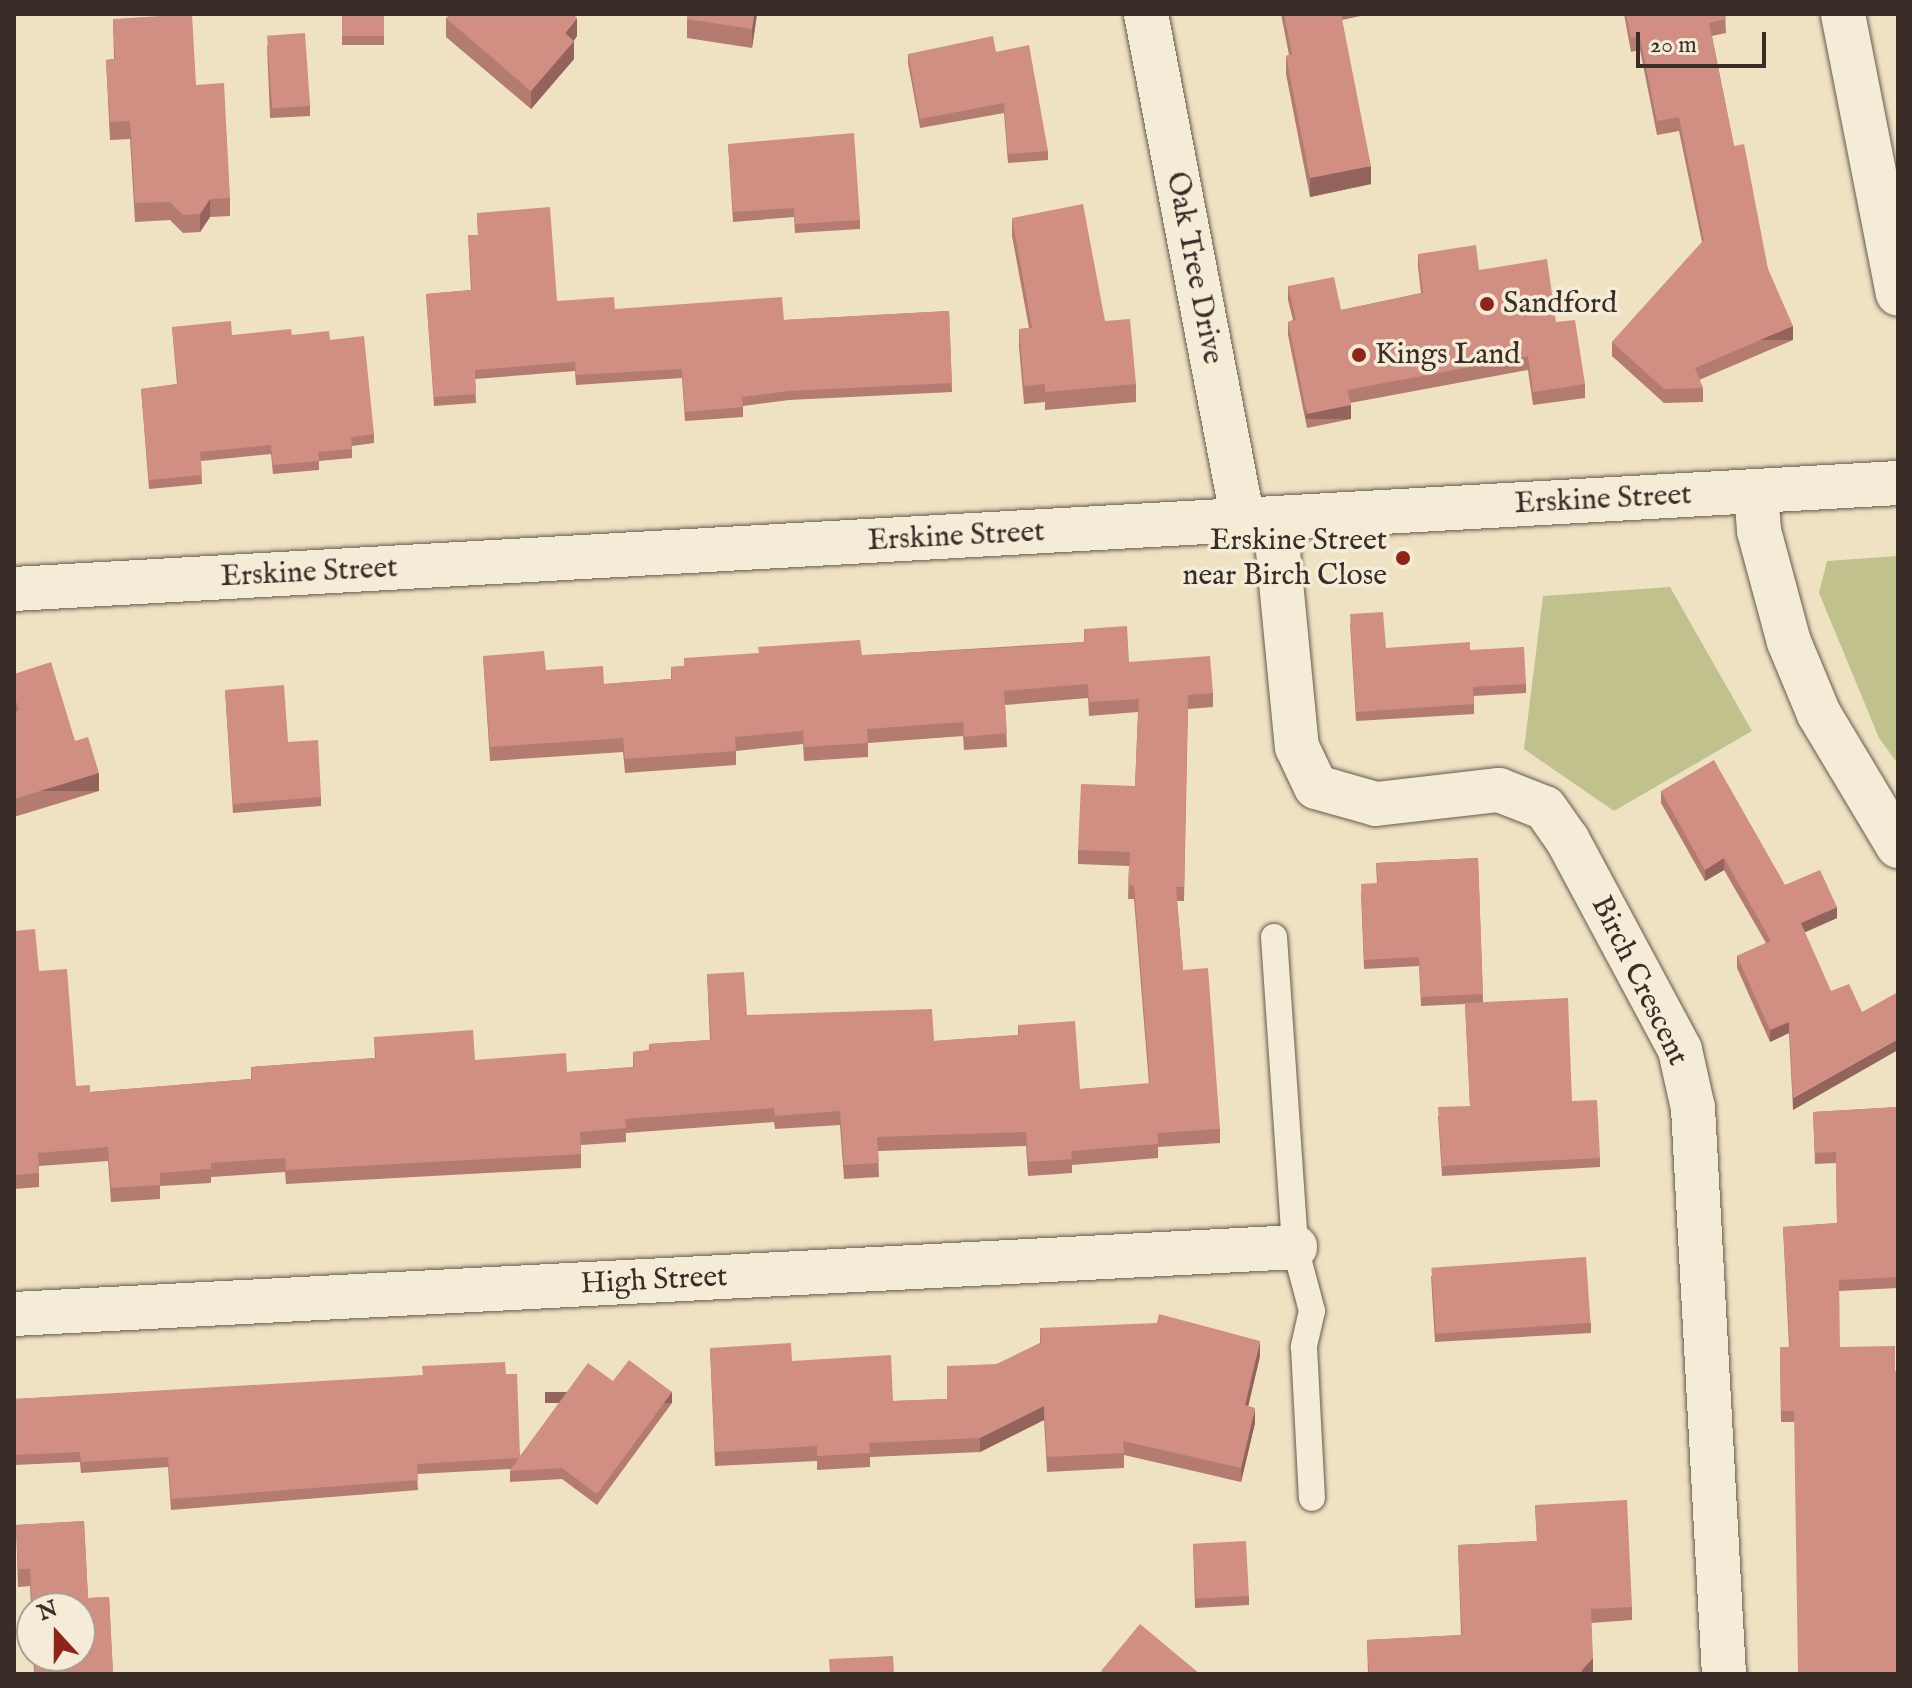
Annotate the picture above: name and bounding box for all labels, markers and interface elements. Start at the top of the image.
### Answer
scale bar [1640,16,1770,66]
text: 20 m [1650,30,1697,61]
street label: Oak Tree Drive [1158,169,1230,367]
place label: Sandford [1503,286,1617,322]
marker: Sandford [1478,295,1496,313]
place label: Kings Land [1375,337,1520,373]
marker: Kings Land [1350,346,1368,364]
street label: Erskine Street [1514,477,1692,523]
street label: Erskine Street [867,514,1045,560]
place label: Erskine Street near Birch Close [1182,523,1387,594]
marker: Erskine Street near Birch Close [1394,549,1412,567]
street label: Erskine Street [220,550,398,596]
street label: Birch Crescent [1583,891,1695,1071]
street label: High Street [580,1259,728,1303]
north arrow [16,1592,96,1672]
text: N [34,1595,62,1628]

